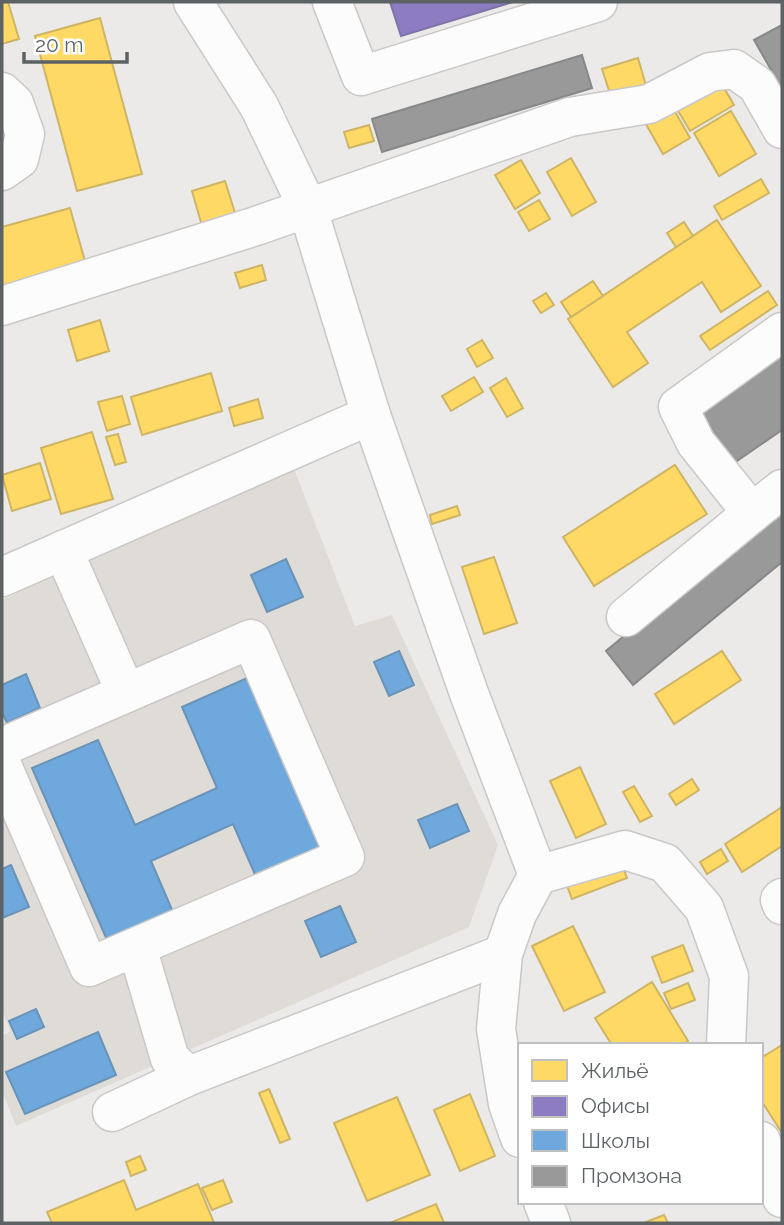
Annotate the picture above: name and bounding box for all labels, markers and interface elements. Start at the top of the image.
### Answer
scale bar [24,21,128,65]
text: 20 m [35,32,83,57]
legend [518,1043,763,1204]
text: Жильё [581,1058,649,1083]
text: Офисы [581,1093,650,1118]
text: Школы [581,1128,650,1153]
text: Промзона [581,1163,682,1188]

